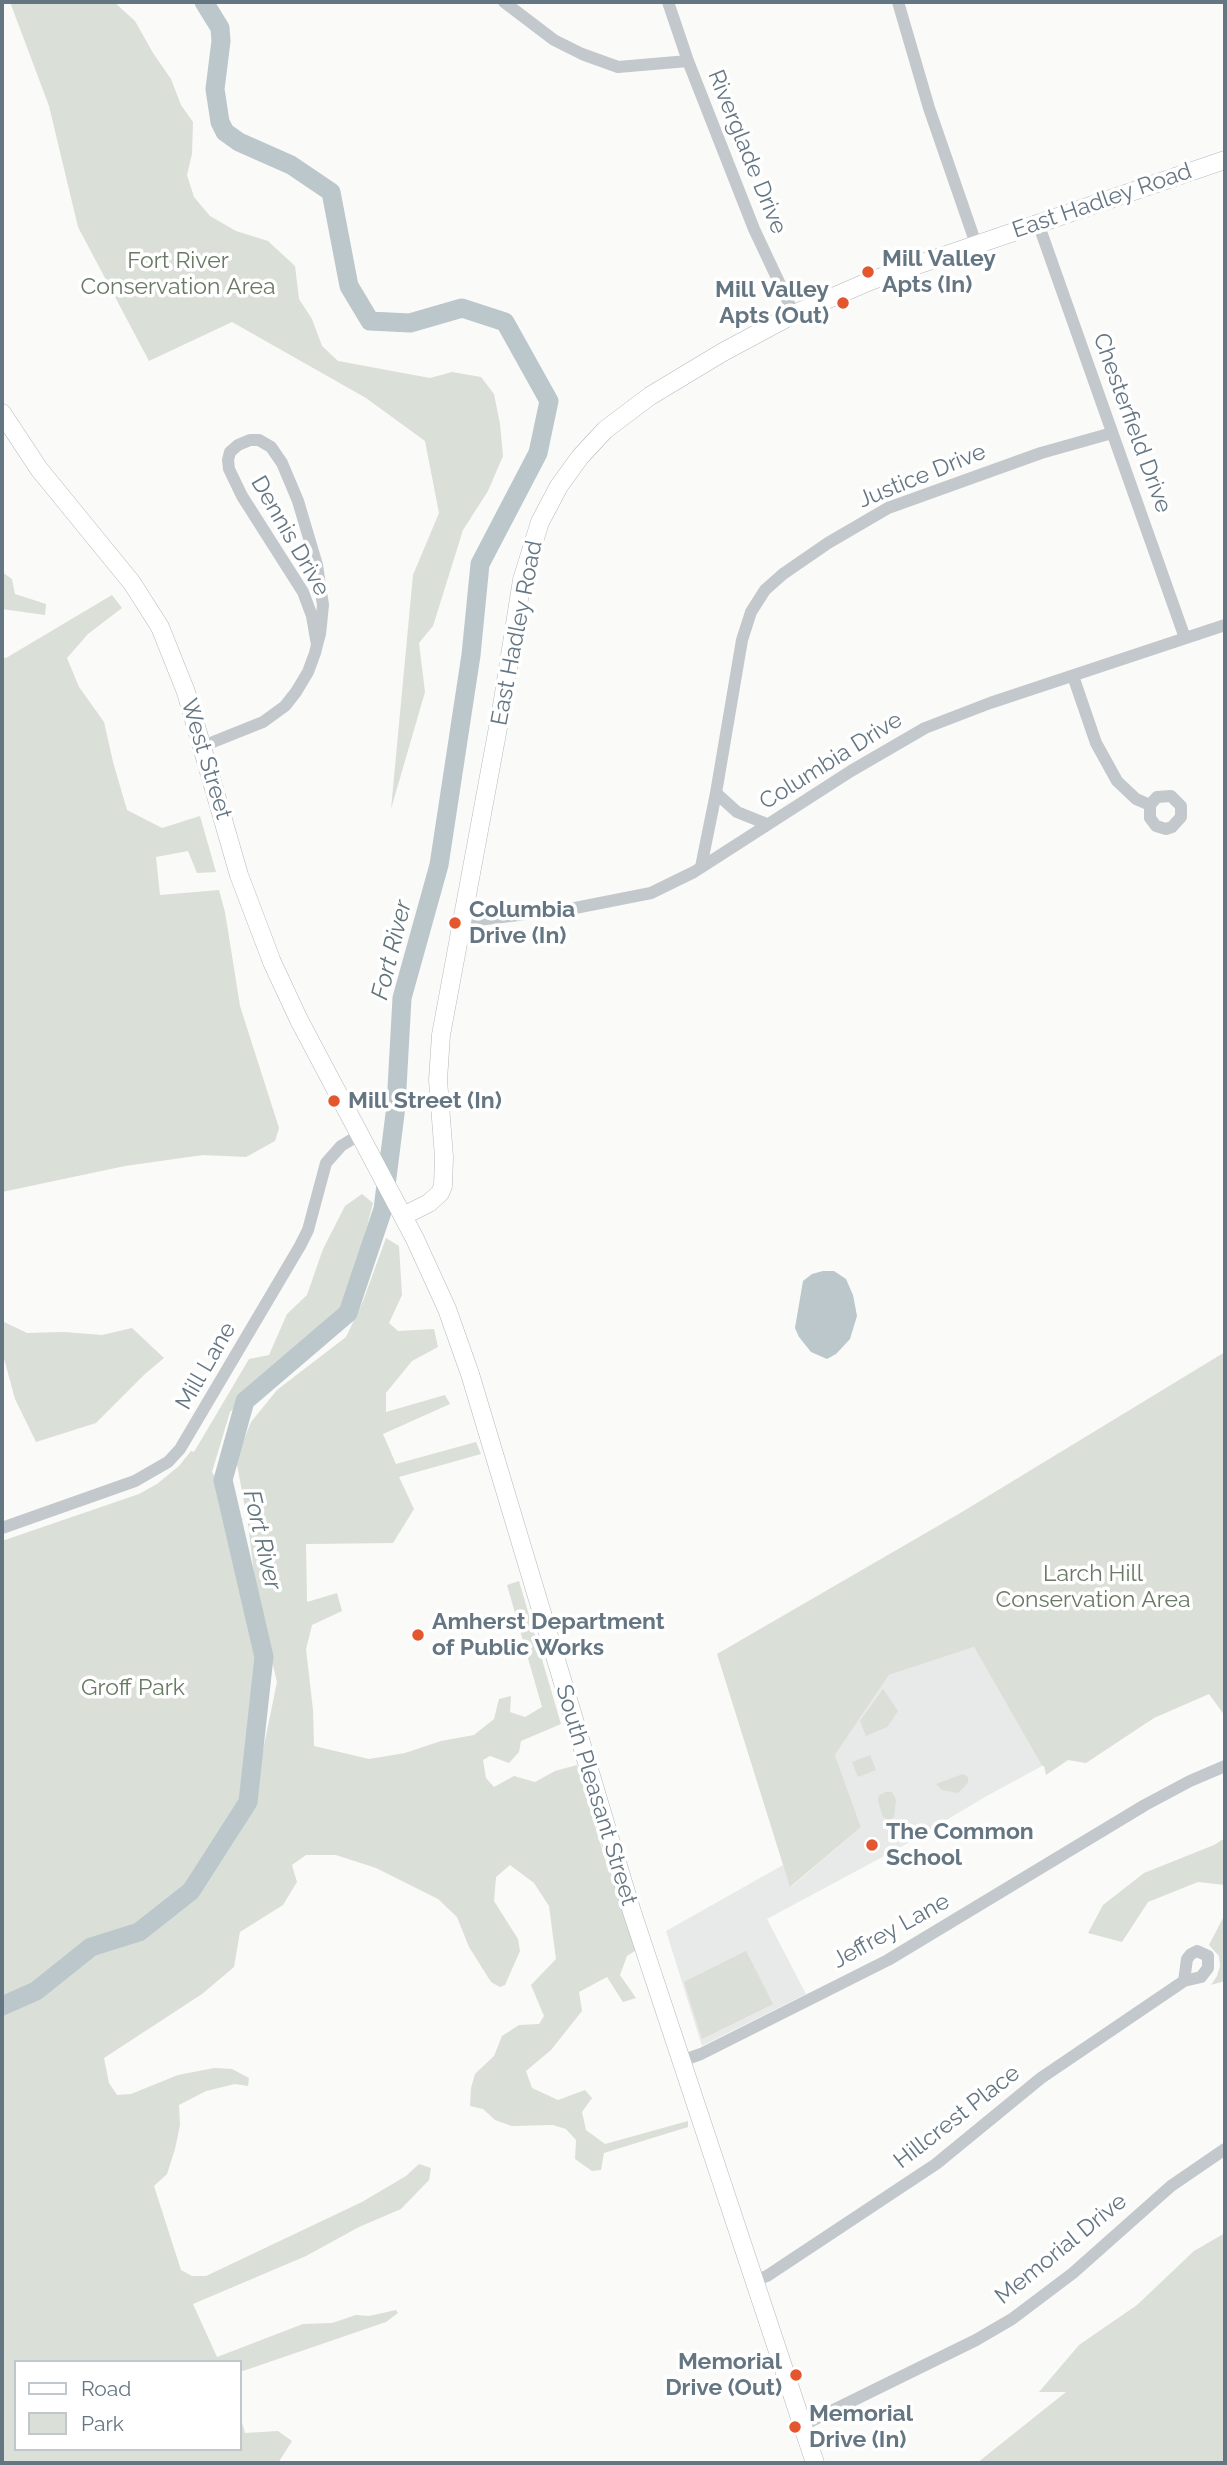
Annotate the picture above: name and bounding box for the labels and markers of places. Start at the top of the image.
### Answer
place label: Mill Valley Apts (In) [882,245,996,299]
marker: Mill Valley Apts (In) [860,264,876,280]
place label: Mill Valley Apts (Out) [715,276,829,330]
marker: Mill Valley Apts (Out) [835,295,851,311]
place label: Columbia Drive (In) [469,896,575,950]
marker: Columbia Drive (In) [447,915,463,931]
place label: Mill Street (In) [348,1087,502,1115]
marker: Mill Street (In) [326,1093,342,1109]
place label: Amherst Department of Public Works [432,1608,665,1662]
marker: Amherst Department of Public Works [410,1627,426,1643]
place label: The Common School [886,1818,1034,1872]
marker: The Common School [864,1837,880,1853]
place label: Memorial Drive (Out) [665,2348,782,2402]
marker: Memorial Drive (Out) [788,2367,804,2383]
place label: Memorial Drive (In) [809,2400,913,2454]
marker: Memorial Drive (In) [787,2419,803,2435]

